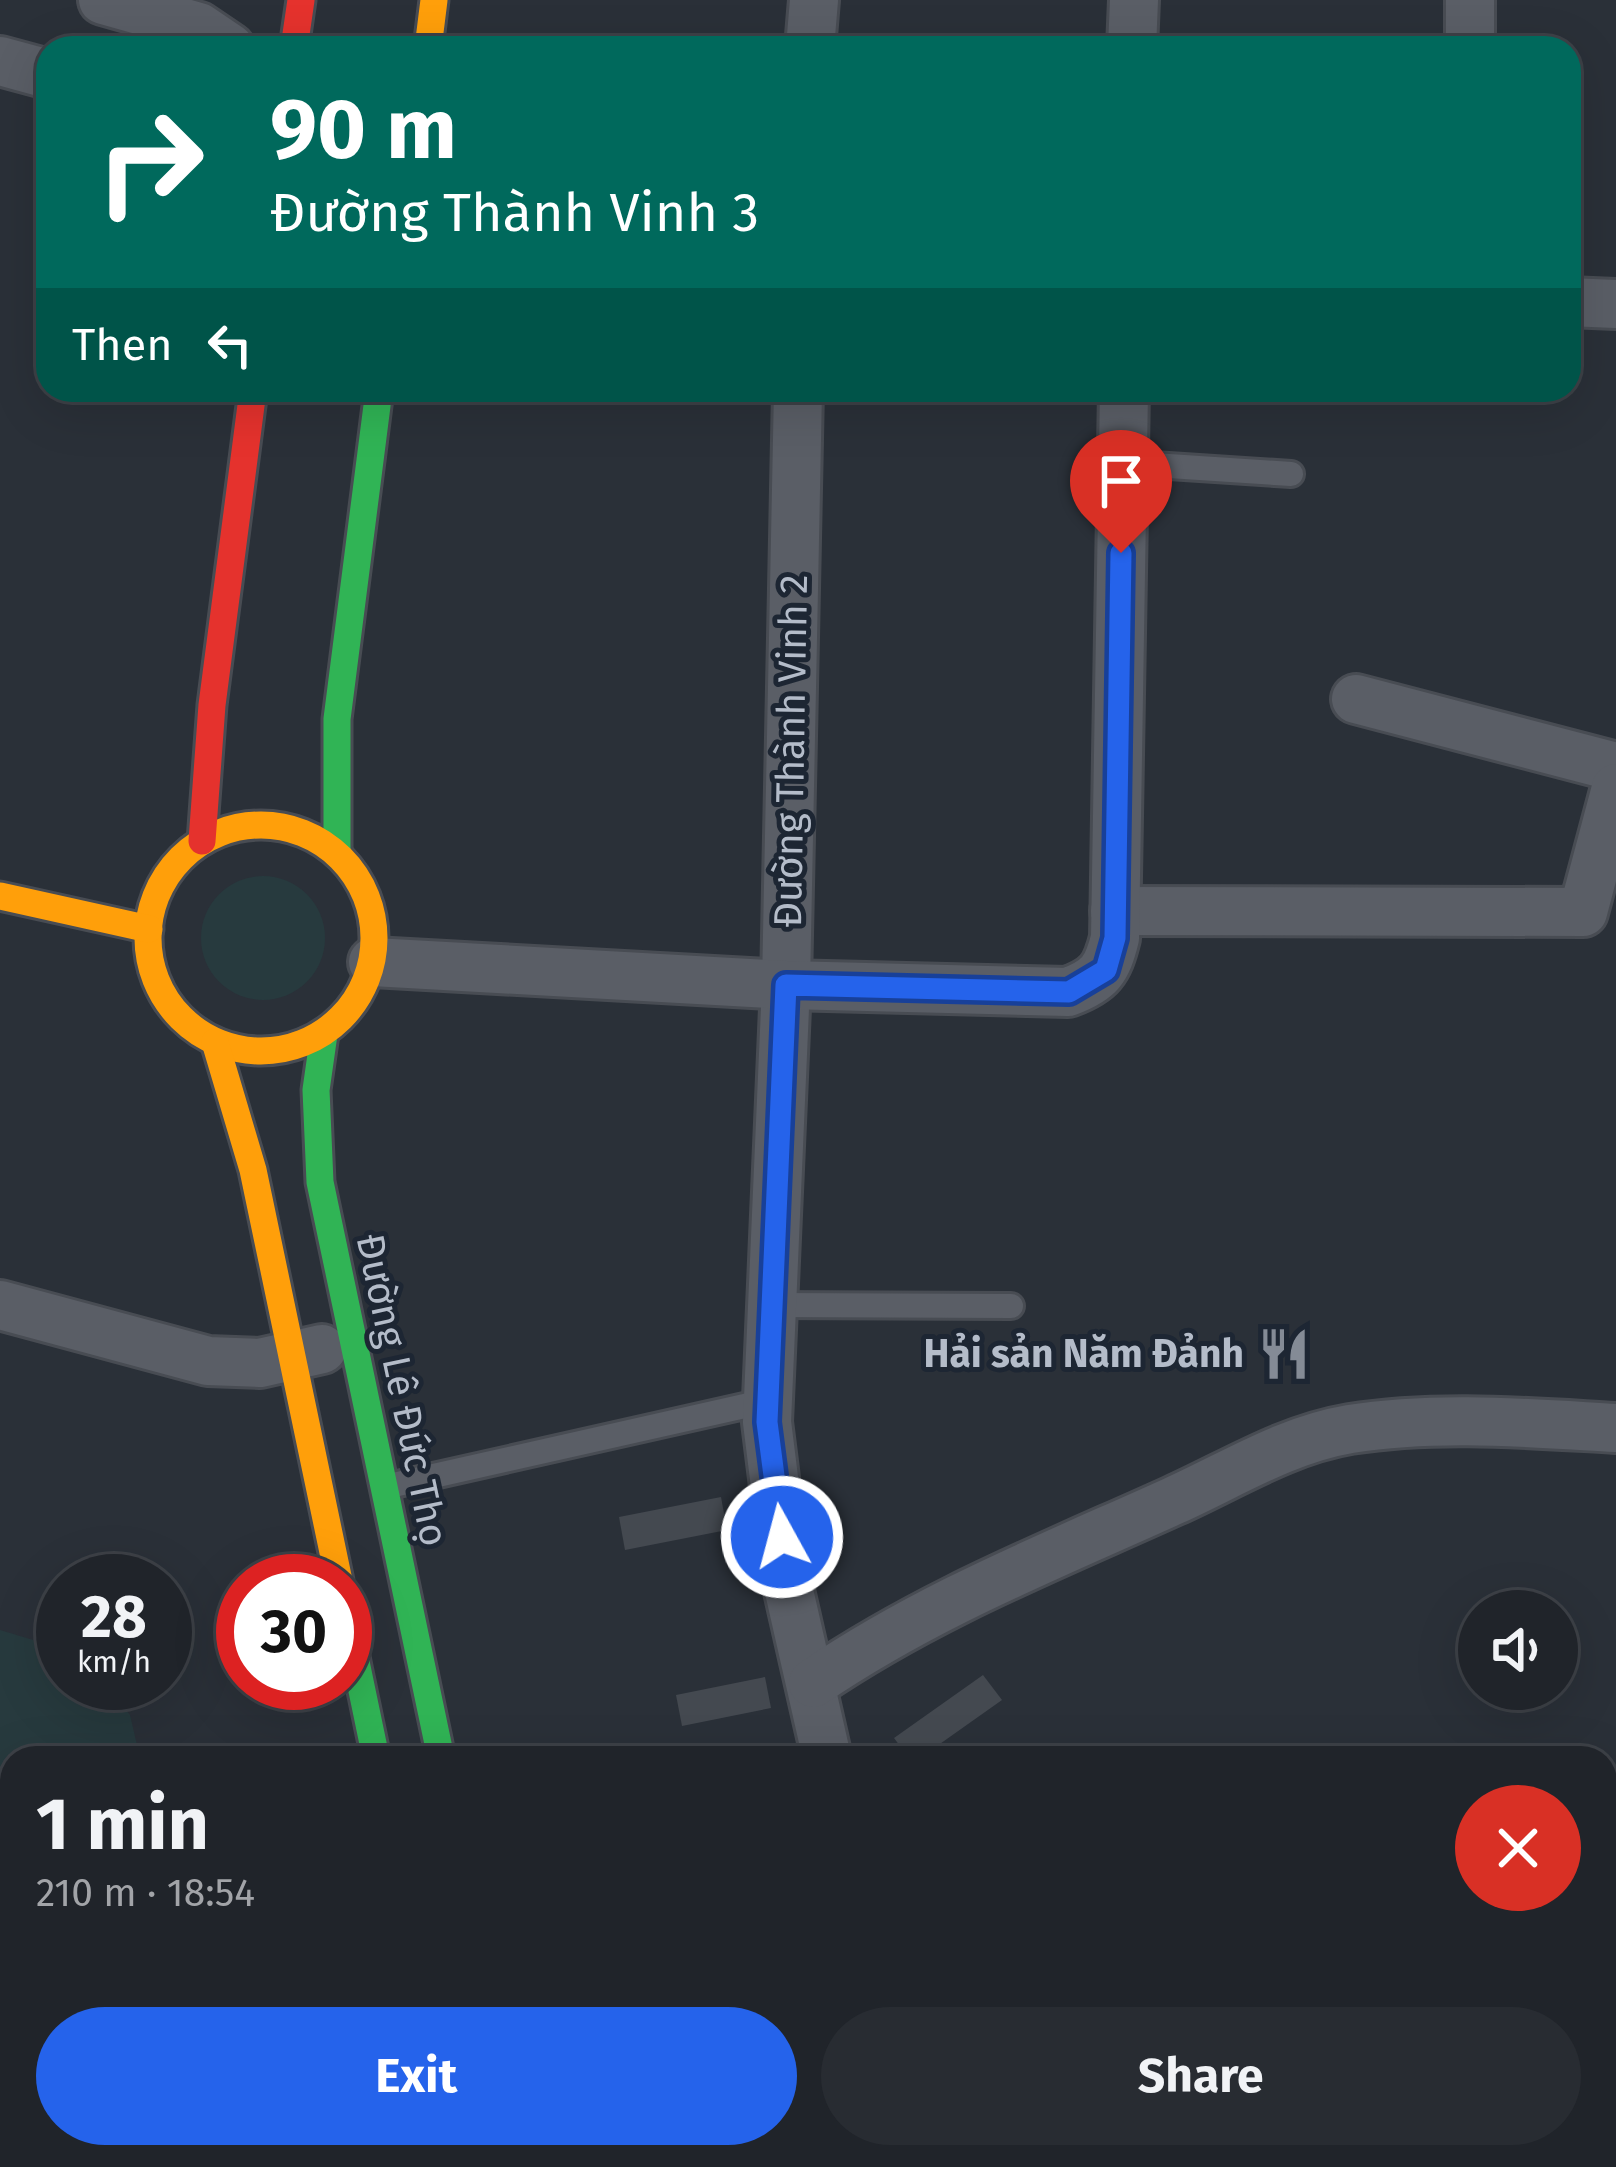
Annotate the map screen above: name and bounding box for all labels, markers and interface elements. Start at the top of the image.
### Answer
text: 90 m [270,79,457,180]
icon: right [72,84,228,240]
text: Đường Thành Vinh 3 [270,181,759,245]
icon: left [197,312,263,378]
text: Then [72,318,173,372]
pin [1070,430,1172,553]
icon: arrive [1088,448,1154,514]
street label: Đường Thành Vinh 2 [765,574,817,928]
street label: Đường Lê Đức Thọ [346,1230,458,1550]
restaurant icon: Hải sản Năm Đảnh [1255,1325,1313,1383]
place label: Hải sản Năm Đảnh [923,1331,1244,1377]
position arrow [719,1474,845,1600]
speed limit sign: 30 [216,1554,372,1710]
text: 28 [81,1581,147,1653]
map controls [1458,1590,1578,1710]
button: sound [1458,1590,1578,1710]
text: km/h [77,1644,151,1680]
text: 1 min [36,1782,209,1868]
button: close [1455,1785,1581,1911]
text: 210 m · 18:54 [36,1870,255,1916]
button: Exit [36,2007,797,2145]
button: Share [821,2007,1581,2145]

